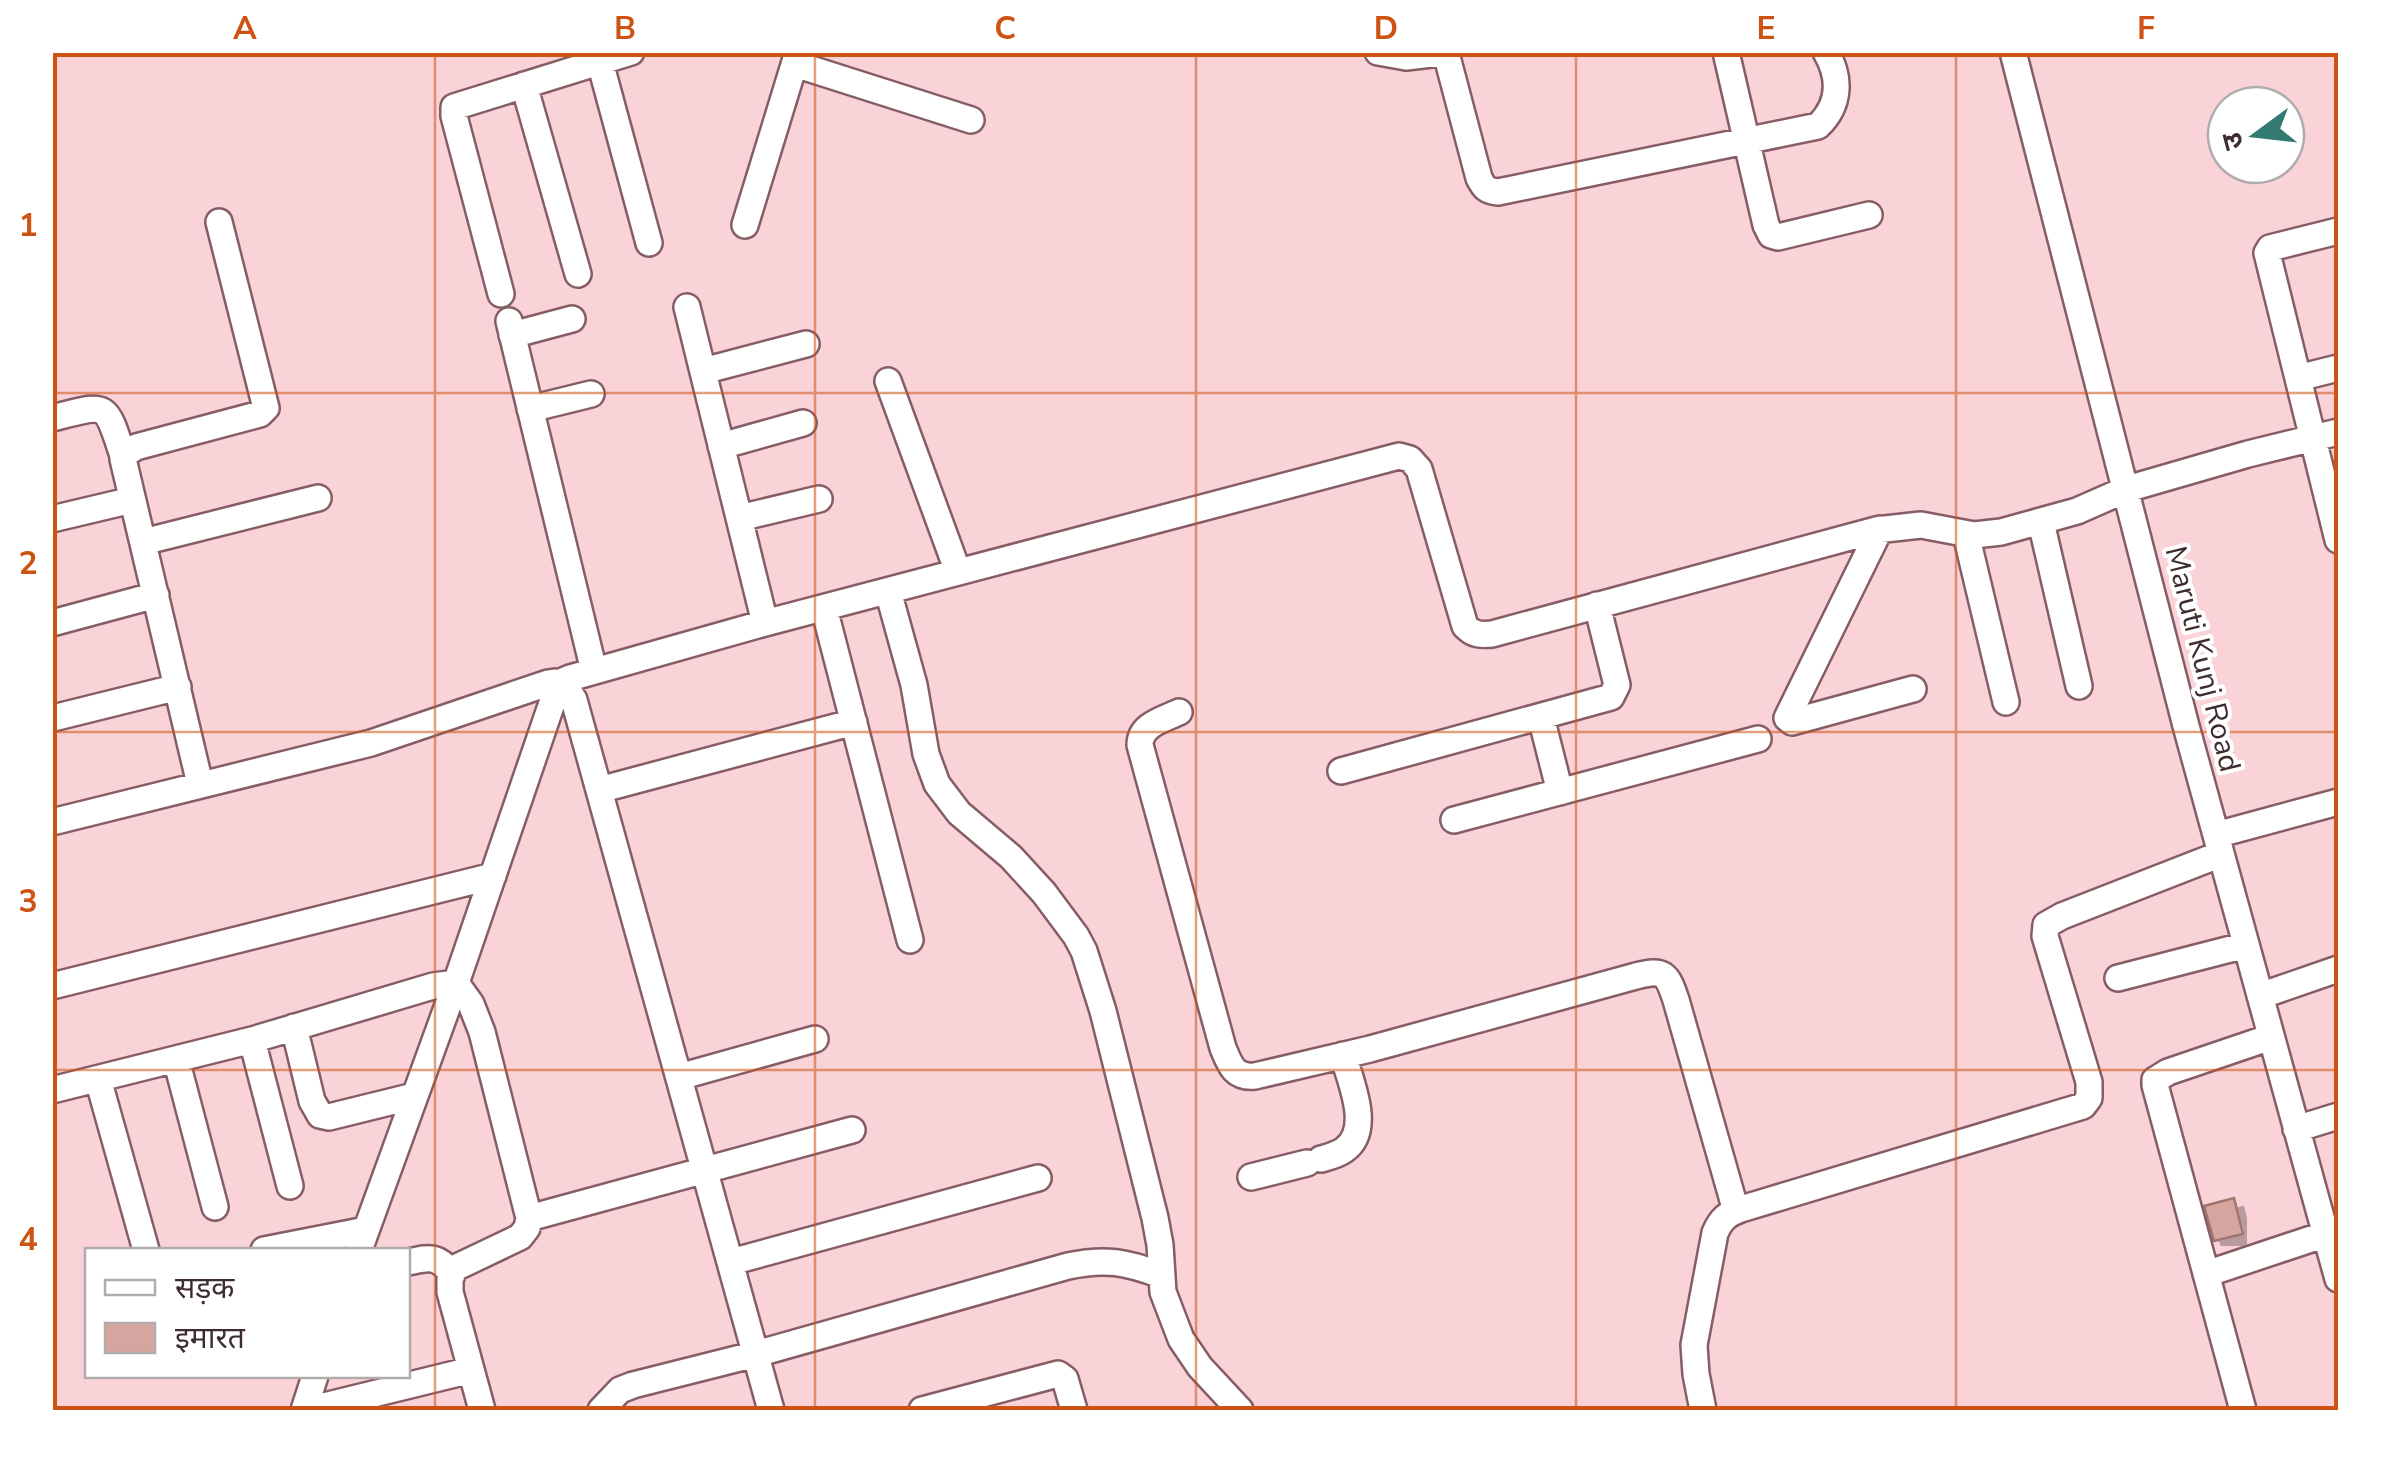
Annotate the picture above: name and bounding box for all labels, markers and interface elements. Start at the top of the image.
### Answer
text: A [233,7,257,50]
text: B [614,7,636,50]
text: C [994,7,1016,50]
text: D [1374,7,1398,50]
text: E [1756,7,1776,50]
text: F [2137,7,2155,50]
north arrow [2206,85,2306,185]
text: उ [2212,128,2253,154]
text: 1 [18,204,38,247]
text: 2 [18,542,38,585]
street label: Maruti Kunj Road [2155,542,2250,776]
text: 3 [18,880,38,923]
text: 4 [18,1218,38,1261]
legend [85,1248,410,1378]
text: सड़क [175,1268,235,1309]
text: इमारत [175,1318,246,1359]

